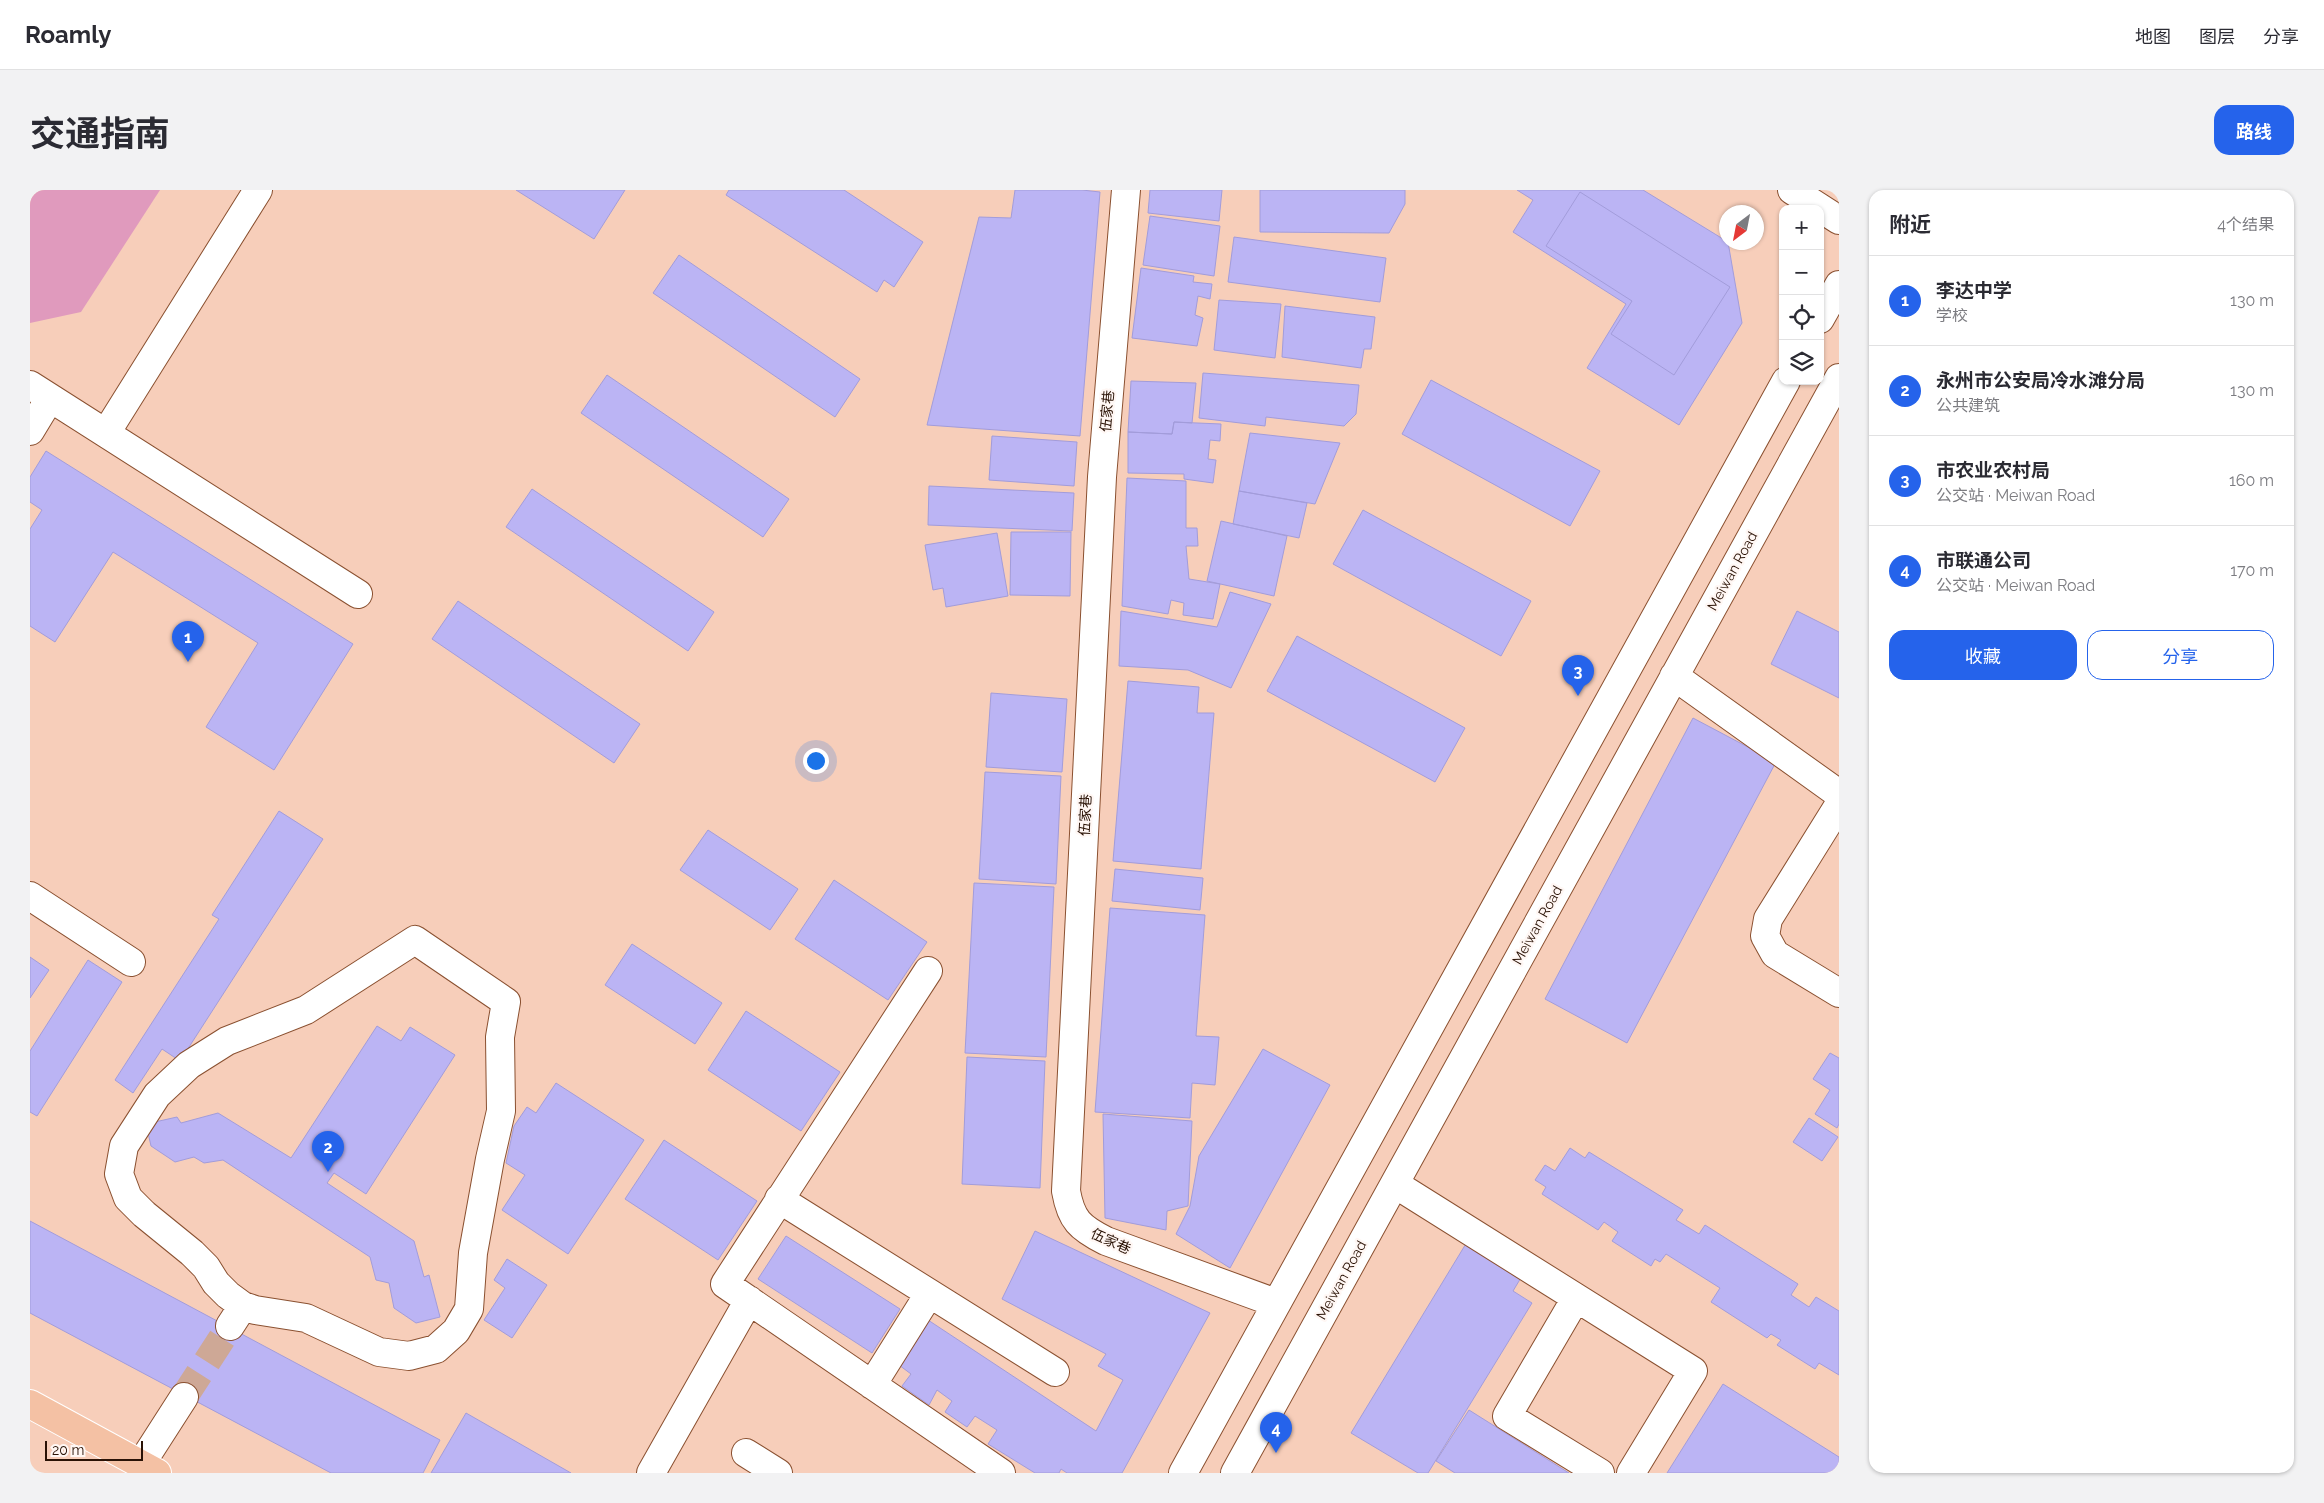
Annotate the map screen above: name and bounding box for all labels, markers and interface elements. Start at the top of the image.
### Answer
text: Roamly [25,20,111,49]
text: 地图 [2135,26,2171,47]
text: 图层 [2199,26,2235,47]
text: 分享 [2263,26,2299,47]
button: 路线 [2214,105,2294,155]
text: 交通指南 [30,113,170,154]
north arrow [1719,205,1764,250]
map controls [1779,205,1824,385]
button: + [1779,205,1824,250]
text: 附近 [1889,212,1931,237]
text: 4个结果 [2217,215,2274,234]
button: − [1779,250,1824,295]
text: 李达中学 [1936,279,2012,301]
text: 1 [1901,291,1909,310]
text: 130 m [2230,291,2274,310]
button: locate [1779,295,1824,340]
text: 学校 [1936,306,1968,325]
button: layers [1779,340,1824,385]
text: 永州市公安局冷水滩分局 [1936,369,2145,391]
text: 2 [1900,381,1910,400]
text: 130 m [2230,381,2274,400]
street label: 伍家巷 [1097,389,1117,433]
text: 公共建筑 [1936,396,2000,415]
text: 市农业农村局 [1936,459,2050,481]
text: 3 [1901,471,1909,490]
text: 160 m [2229,471,2274,490]
text: 公交站 · Meiwan Road [1936,486,2095,505]
street label: Meiwan Road [1704,529,1760,613]
text: 市联通公司 [1936,549,2031,571]
text: 4 [1900,561,1910,580]
text: 170 m [2230,561,2274,580]
text: 公交站 · Meiwan Road [1936,576,2095,595]
pin: 1 [172,621,204,662]
button: 收藏 [1889,630,2077,680]
button: 分享 [2087,630,2274,680]
pin: 3 [1562,655,1594,696]
your location [803,748,829,774]
street label: 伍家巷 [1076,794,1094,836]
street label: Meiwan Road [1509,883,1565,967]
pin: 2 [312,1131,344,1172]
street label: 伍家巷 [1089,1225,1133,1257]
street label: Meiwan Road [1313,1238,1369,1322]
pin: 4 [1260,1412,1292,1453]
scale bar [45,1438,142,1461]
text: 20 m [52,1442,84,1458]

